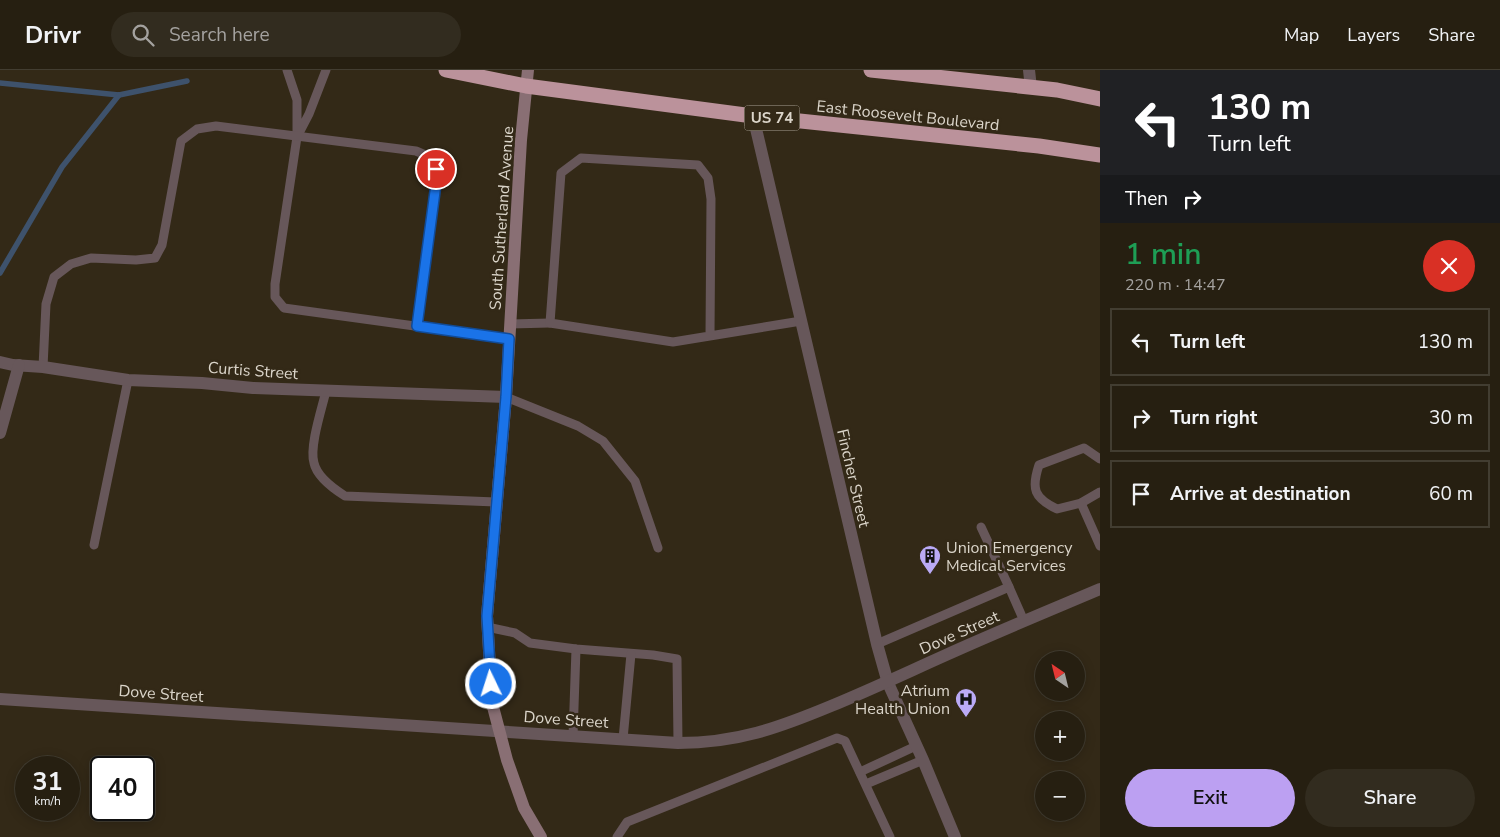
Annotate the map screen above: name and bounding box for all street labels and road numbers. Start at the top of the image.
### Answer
street label: East Roosevelt Boulevard [815,95,1000,137]
road number: US 74 [744,106,800,130]
street label: South Sutherland Avenue [485,125,519,311]
street label: Curtis Street [207,357,299,385]
street label: Fincher Street [831,427,875,530]
street label: Dove Street [916,605,1003,660]
street label: Dove Street [118,680,205,708]
street label: Dove Street [523,706,610,734]

